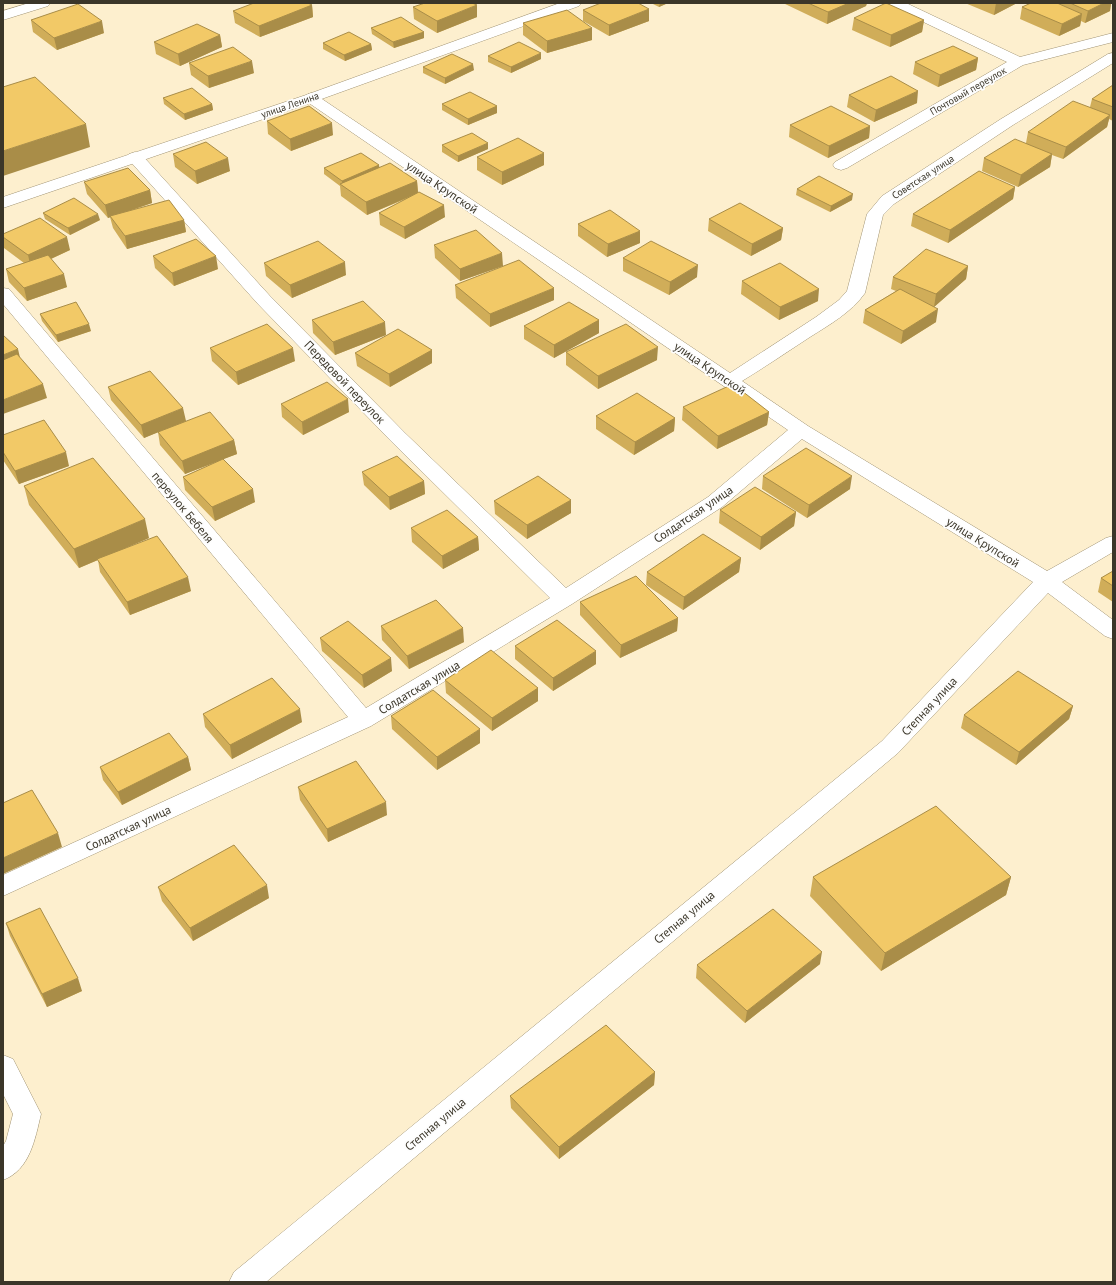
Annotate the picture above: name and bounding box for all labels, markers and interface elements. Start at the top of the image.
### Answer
street label: Почтовый переулок [927,64,1009,118]
street label: улица Ленина [259,89,321,121]
street label: Советская улица [889,152,957,202]
street label: улица Крупской [403,157,481,217]
street label: Передовой переулок [301,337,389,427]
street label: улица Крупской [671,338,749,398]
street label: переулок Бебеля [149,468,217,546]
street label: Солдатская улица [651,482,736,546]
street label: улица Крупской [944,514,1022,570]
street label: Солдатская улица [376,657,463,717]
street label: Степная улица [898,673,960,739]
street label: Солдатская улица [83,802,173,854]
street label: Степная улица [650,887,718,947]
street label: Степная улица [401,1094,469,1154]

